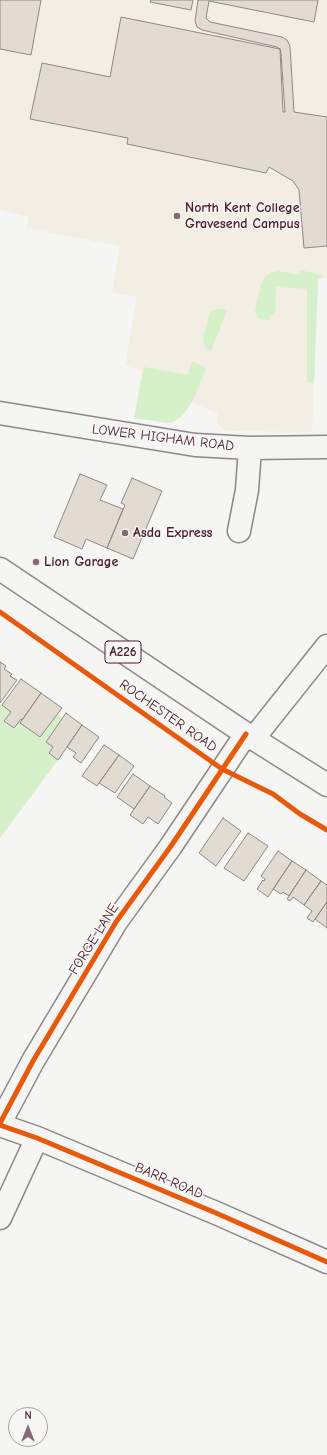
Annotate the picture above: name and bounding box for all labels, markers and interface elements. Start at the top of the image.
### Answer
place label: North Kent College Gravesend Campus [185,200,300,232]
marker: North Kent College Gravesend Campus [172,211,182,221]
street label: LOWER HIGHAM ROAD [91,421,235,455]
place label: Asda Express [133,525,213,541]
marker: Asda Express [120,528,130,538]
place label: Lion Garage [44,554,118,570]
marker: Lion Garage [31,557,41,567]
road number: A226 [105,641,141,663]
street label: ROCHESTER ROAD [116,676,220,756]
street label: FORGE LANE [65,900,123,978]
street label: BARR ROAD [132,1159,206,1203]
north arrow [8,1407,48,1447]
text: N [24,1409,32,1422]

